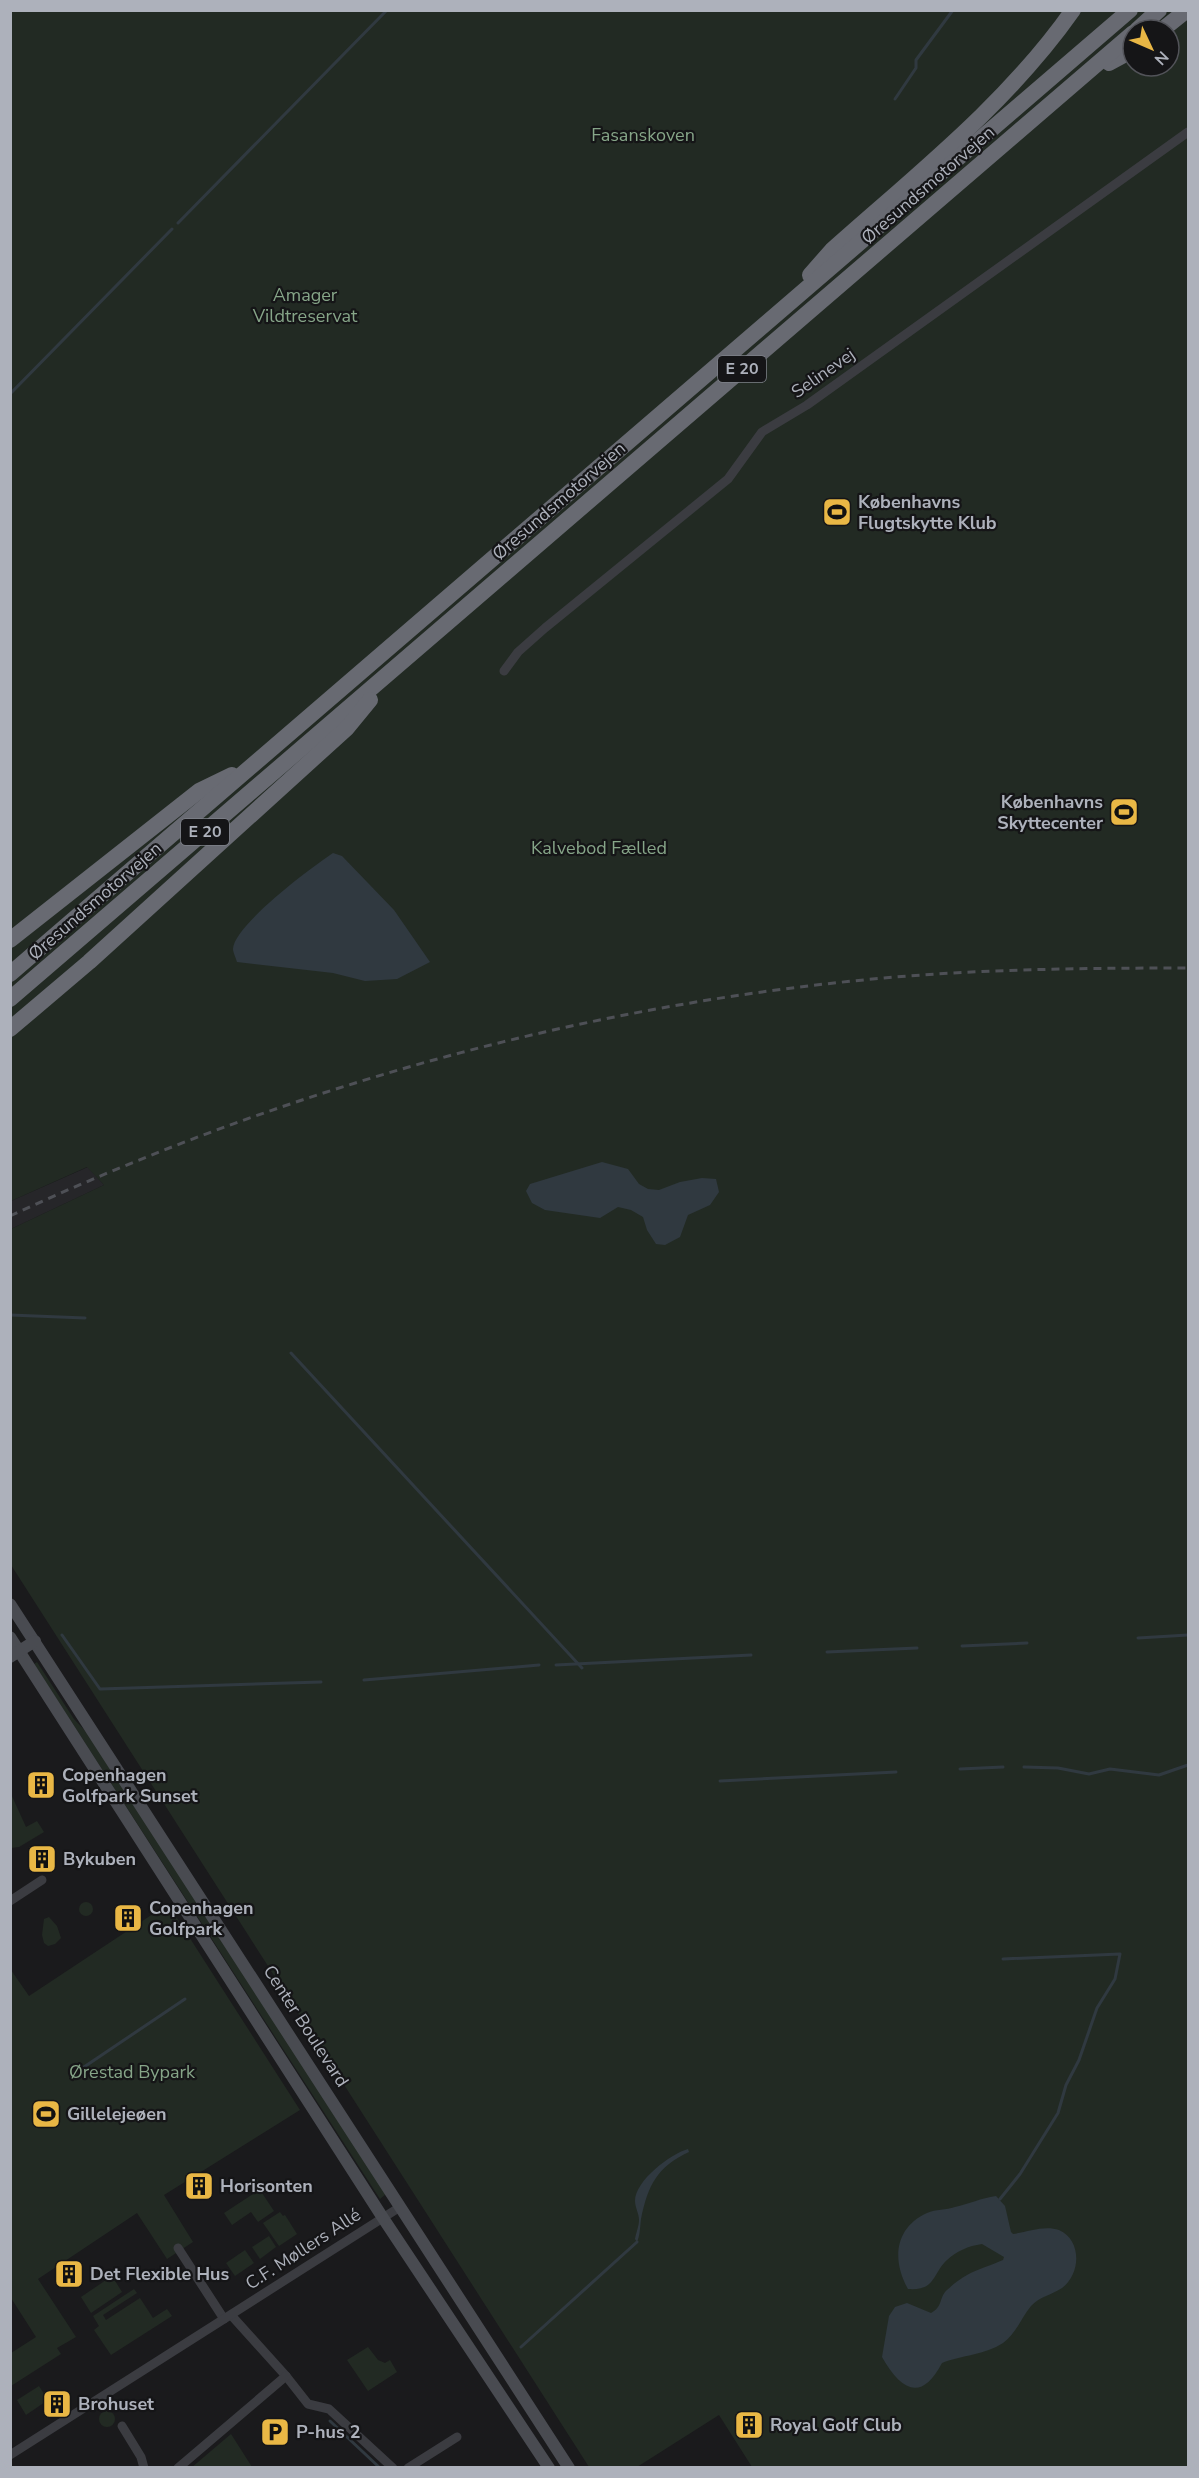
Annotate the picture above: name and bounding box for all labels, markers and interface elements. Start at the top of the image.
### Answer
north arrow [1121,18,1181,78]
text: N [1149,46,1173,70]
street label: Øresundsmotorvejen [856,120,1000,250]
park label: Fasanskoven [591,123,695,147]
park label: Amager Vildtreservat [252,283,358,328]
street label: Selinevej [786,342,860,404]
road number: E 20 [718,356,766,382]
street label: Øresundsmotorvejen [487,436,631,566]
place label: Københavns Flugtskytte Klub [858,490,997,535]
sports icon: Københavns Flugtskytte Klub [821,496,853,528]
place label: Københavns Skyttecenter [997,790,1103,835]
sports icon: Københavns Skyttecenter [1108,796,1140,828]
road number: E 20 [181,819,229,845]
street label: Øresundsmotorvejen [23,836,167,966]
park label: Kalvebod Fælled [531,836,667,860]
place label: Copenhagen Golfpark Sunset [62,1763,198,1808]
building icon: Copenhagen Golfpark Sunset [25,1769,57,1801]
building icon: Bykuben [26,1843,58,1875]
place label: Bykuben [63,1847,136,1871]
place label: Copenhagen Golfpark [149,1896,254,1941]
building icon: Copenhagen Golfpark [112,1902,144,1934]
street label: Center Boulevard [258,1961,354,2091]
park label: Ørestad Bypark [69,2060,196,2084]
sports icon: Gillelejeøen [30,2098,62,2130]
place label: Gillelejeøen [67,2102,166,2126]
building icon: Horisonten [183,2170,215,2202]
place label: Horisonten [220,2174,313,2198]
street label: C.F. Møllers Allé [241,2203,365,2295]
building icon: Det Flexible Hus [53,2258,85,2290]
place label: Det Flexible Hus [90,2262,229,2286]
building icon: Brohuset [41,2388,73,2420]
place label: Brohuset [78,2392,154,2416]
building icon: Royal Golf Club [733,2409,765,2441]
place label: Royal Golf Club [770,2413,902,2437]
parking icon: P-hus 2 [259,2416,291,2448]
place label: P-hus 2 [296,2420,360,2444]

